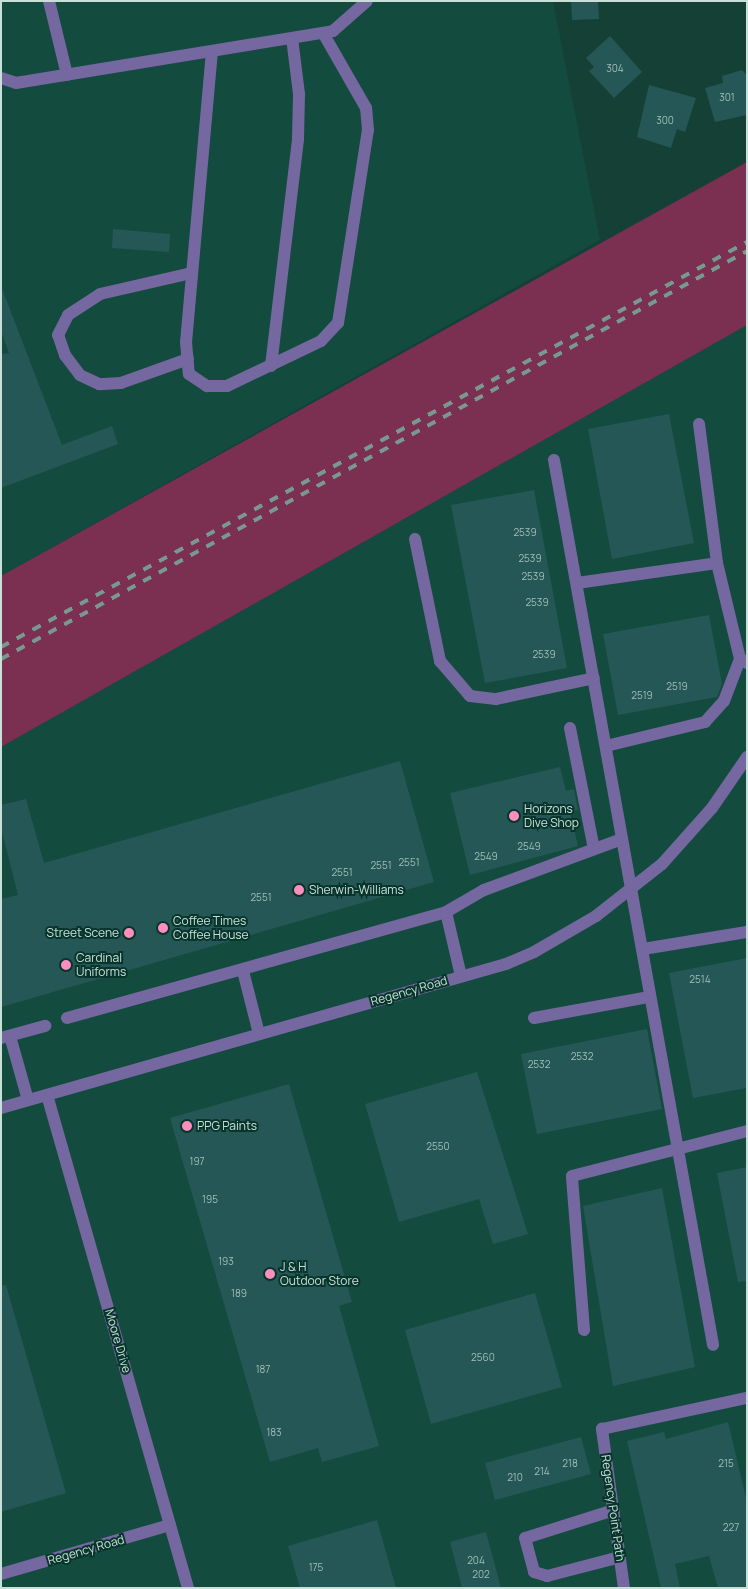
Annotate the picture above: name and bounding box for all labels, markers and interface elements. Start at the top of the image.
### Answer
house number: 304 [606,63,624,75]
house number: 301 [719,92,735,104]
house number: 300 [656,115,674,127]
house number: 2539 [513,527,537,539]
house number: 2539 [518,553,542,565]
house number: 2539 [521,571,545,583]
house number: 2539 [525,597,549,609]
house number: 2539 [532,649,556,661]
house number: 2519 [666,681,688,693]
house number: 2519 [631,690,653,702]
place label: Horizons Dive Shop [524,802,579,830]
marker: Horizons Dive Shop [508,810,520,822]
house number: 2549 [517,841,541,853]
house number: 2549 [474,851,498,863]
house number: 2551 [398,857,420,869]
house number: 2551 [370,860,392,872]
house number: 2551 [331,867,353,879]
place label: Sherwin-Williams [309,883,404,897]
marker: Sherwin-Williams [293,884,305,896]
house number: 2551 [250,892,272,904]
place label: Coffee Times Coffee House [173,914,249,942]
marker: Coffee Times Coffee House [157,922,169,934]
place label: Street Scene [47,926,119,940]
marker: Street Scene [123,927,135,939]
place label: Cardinal Uniforms [76,951,126,979]
marker: Cardinal Uniforms [60,959,72,971]
street label: Regency Road [369,973,449,1009]
house number: 2514 [689,974,711,986]
house number: 2532 [571,1051,593,1063]
house number: 2532 [528,1059,550,1071]
place label: PPG Paints [197,1119,257,1133]
marker: PPG Paints [181,1120,193,1132]
house number: 2550 [426,1141,450,1153]
house number: 197 [190,1156,204,1168]
house number: 195 [202,1194,218,1206]
house number: 193 [218,1256,234,1268]
place label: J & H Outdoor Store [280,1260,359,1288]
marker: J & H Outdoor Store [264,1268,276,1280]
house number: 189 [231,1288,247,1300]
street label: Moore Drive [102,1307,134,1375]
house number: 2560 [471,1352,495,1364]
house number: 187 [256,1364,270,1376]
house number: 183 [266,1427,282,1439]
street label: Regency Point Path [598,1454,628,1562]
house number: 218 [562,1458,578,1470]
house number: 215 [718,1458,734,1470]
house number: 214 [534,1466,550,1478]
house number: 210 [507,1472,523,1484]
house number: 227 [723,1522,739,1534]
street label: Regency Road [46,1532,126,1568]
house number: 204 [467,1555,485,1567]
house number: 175 [309,1562,323,1574]
house number: 202 [472,1569,490,1581]

